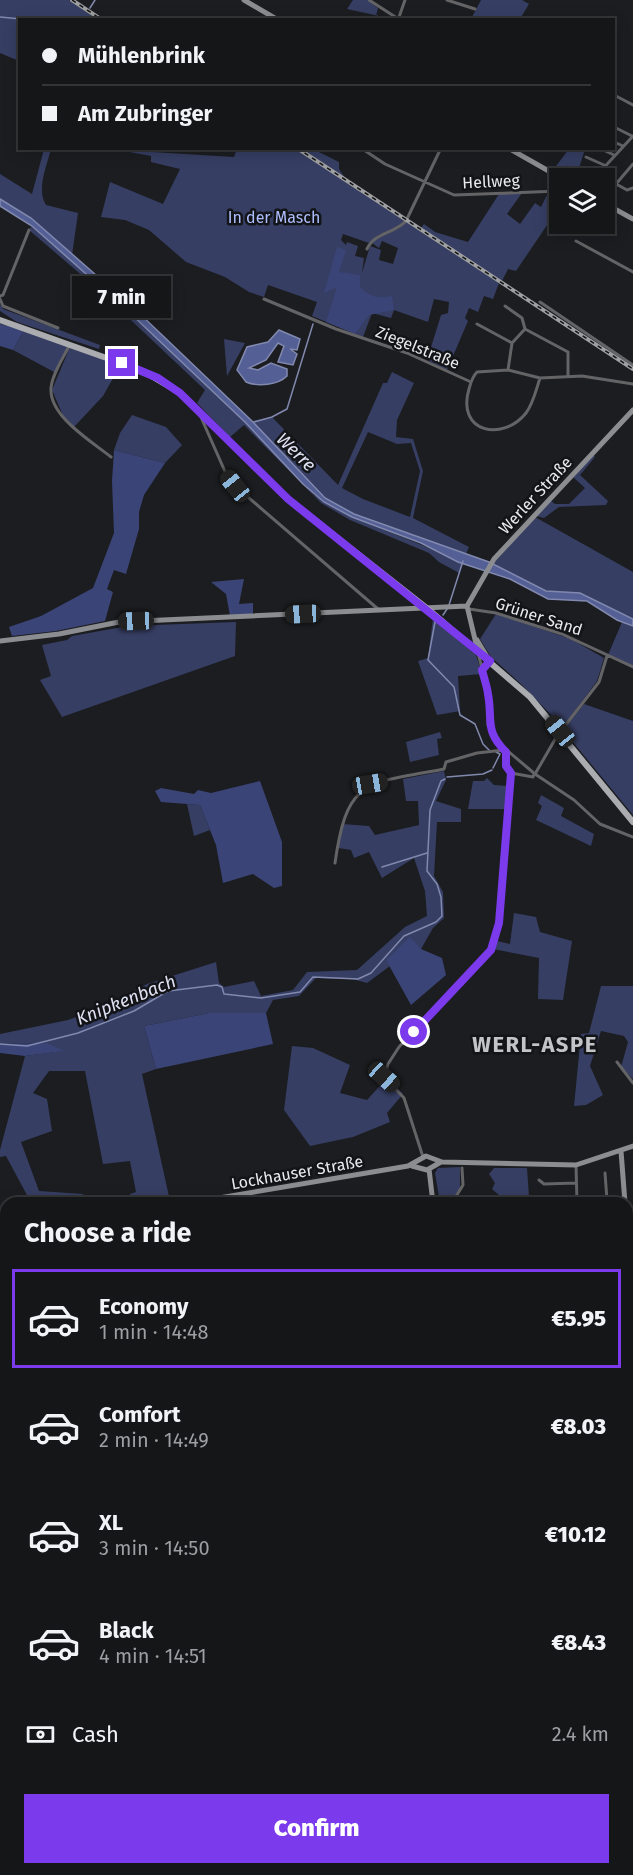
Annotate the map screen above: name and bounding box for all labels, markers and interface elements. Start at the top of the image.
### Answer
text: Mühlenbrink [78,42,205,69]
text: Am Zubringer [78,100,212,127]
map controls [549,168,615,234]
button: layers [549,168,615,234]
street label: Hellweg [462,170,521,192]
park label: In der Masch [228,208,320,227]
callout: 7 min [72,276,172,318]
text: 7 min [97,285,146,309]
street label: Ziegelstraße [373,322,463,373]
route end [108,349,135,376]
water label: Werre [272,428,320,476]
street label: Werler Straße [495,453,576,538]
car [217,466,253,506]
street label: Grüner Sand [493,593,585,639]
car [285,604,321,624]
car [118,611,154,631]
car [542,711,578,751]
car [351,772,389,796]
water label: Knipkenbach [73,970,179,1030]
route start [400,1018,427,1045]
district label: WERL-ASPE [472,1031,598,1058]
car [365,1058,403,1096]
street label: Lockhauser Straße [230,1152,365,1193]
text: Choose a ride [24,1217,191,1249]
icon: car [27,1292,81,1346]
text: Economy [99,1293,188,1320]
text: €5.95 [552,1305,606,1332]
text: 1 min · 14:48 [99,1320,209,1344]
icon: car [27,1400,81,1454]
text: Comfort [99,1401,180,1428]
text: €8.03 [551,1413,606,1440]
text: 2 min · 14:49 [99,1428,209,1452]
icon: car [27,1508,81,1562]
text: XL [99,1509,123,1536]
text: €10.12 [545,1521,606,1548]
text: 3 min · 14:50 [99,1536,210,1560]
icon: car [27,1616,81,1670]
text: Black [99,1617,154,1644]
text: €8.43 [551,1629,606,1656]
text: 4 min · 14:51 [99,1644,207,1668]
icon: cash [24,1718,57,1751]
text: Cash [72,1721,119,1748]
text: 2.4 km [552,1722,609,1746]
button: Confirm [24,1794,609,1863]

